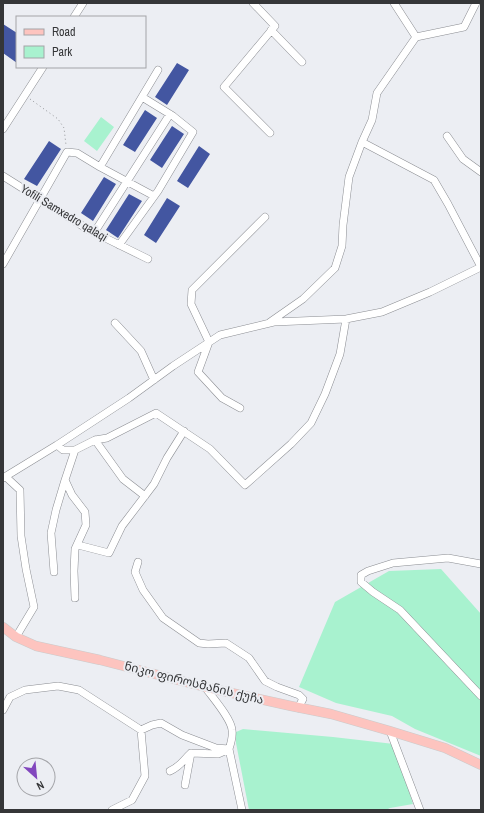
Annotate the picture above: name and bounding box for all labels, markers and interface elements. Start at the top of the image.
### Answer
legend [16,16,146,68]
text: Road [52,24,76,40]
text: Park [52,44,72,60]
street label: Yofili Samxedro qalaqi [18,181,110,245]
street label: ნიკო ფიროსმანის ქუჩა [123,658,265,708]
north arrow [16,757,56,797]
text: N [34,778,47,794]

